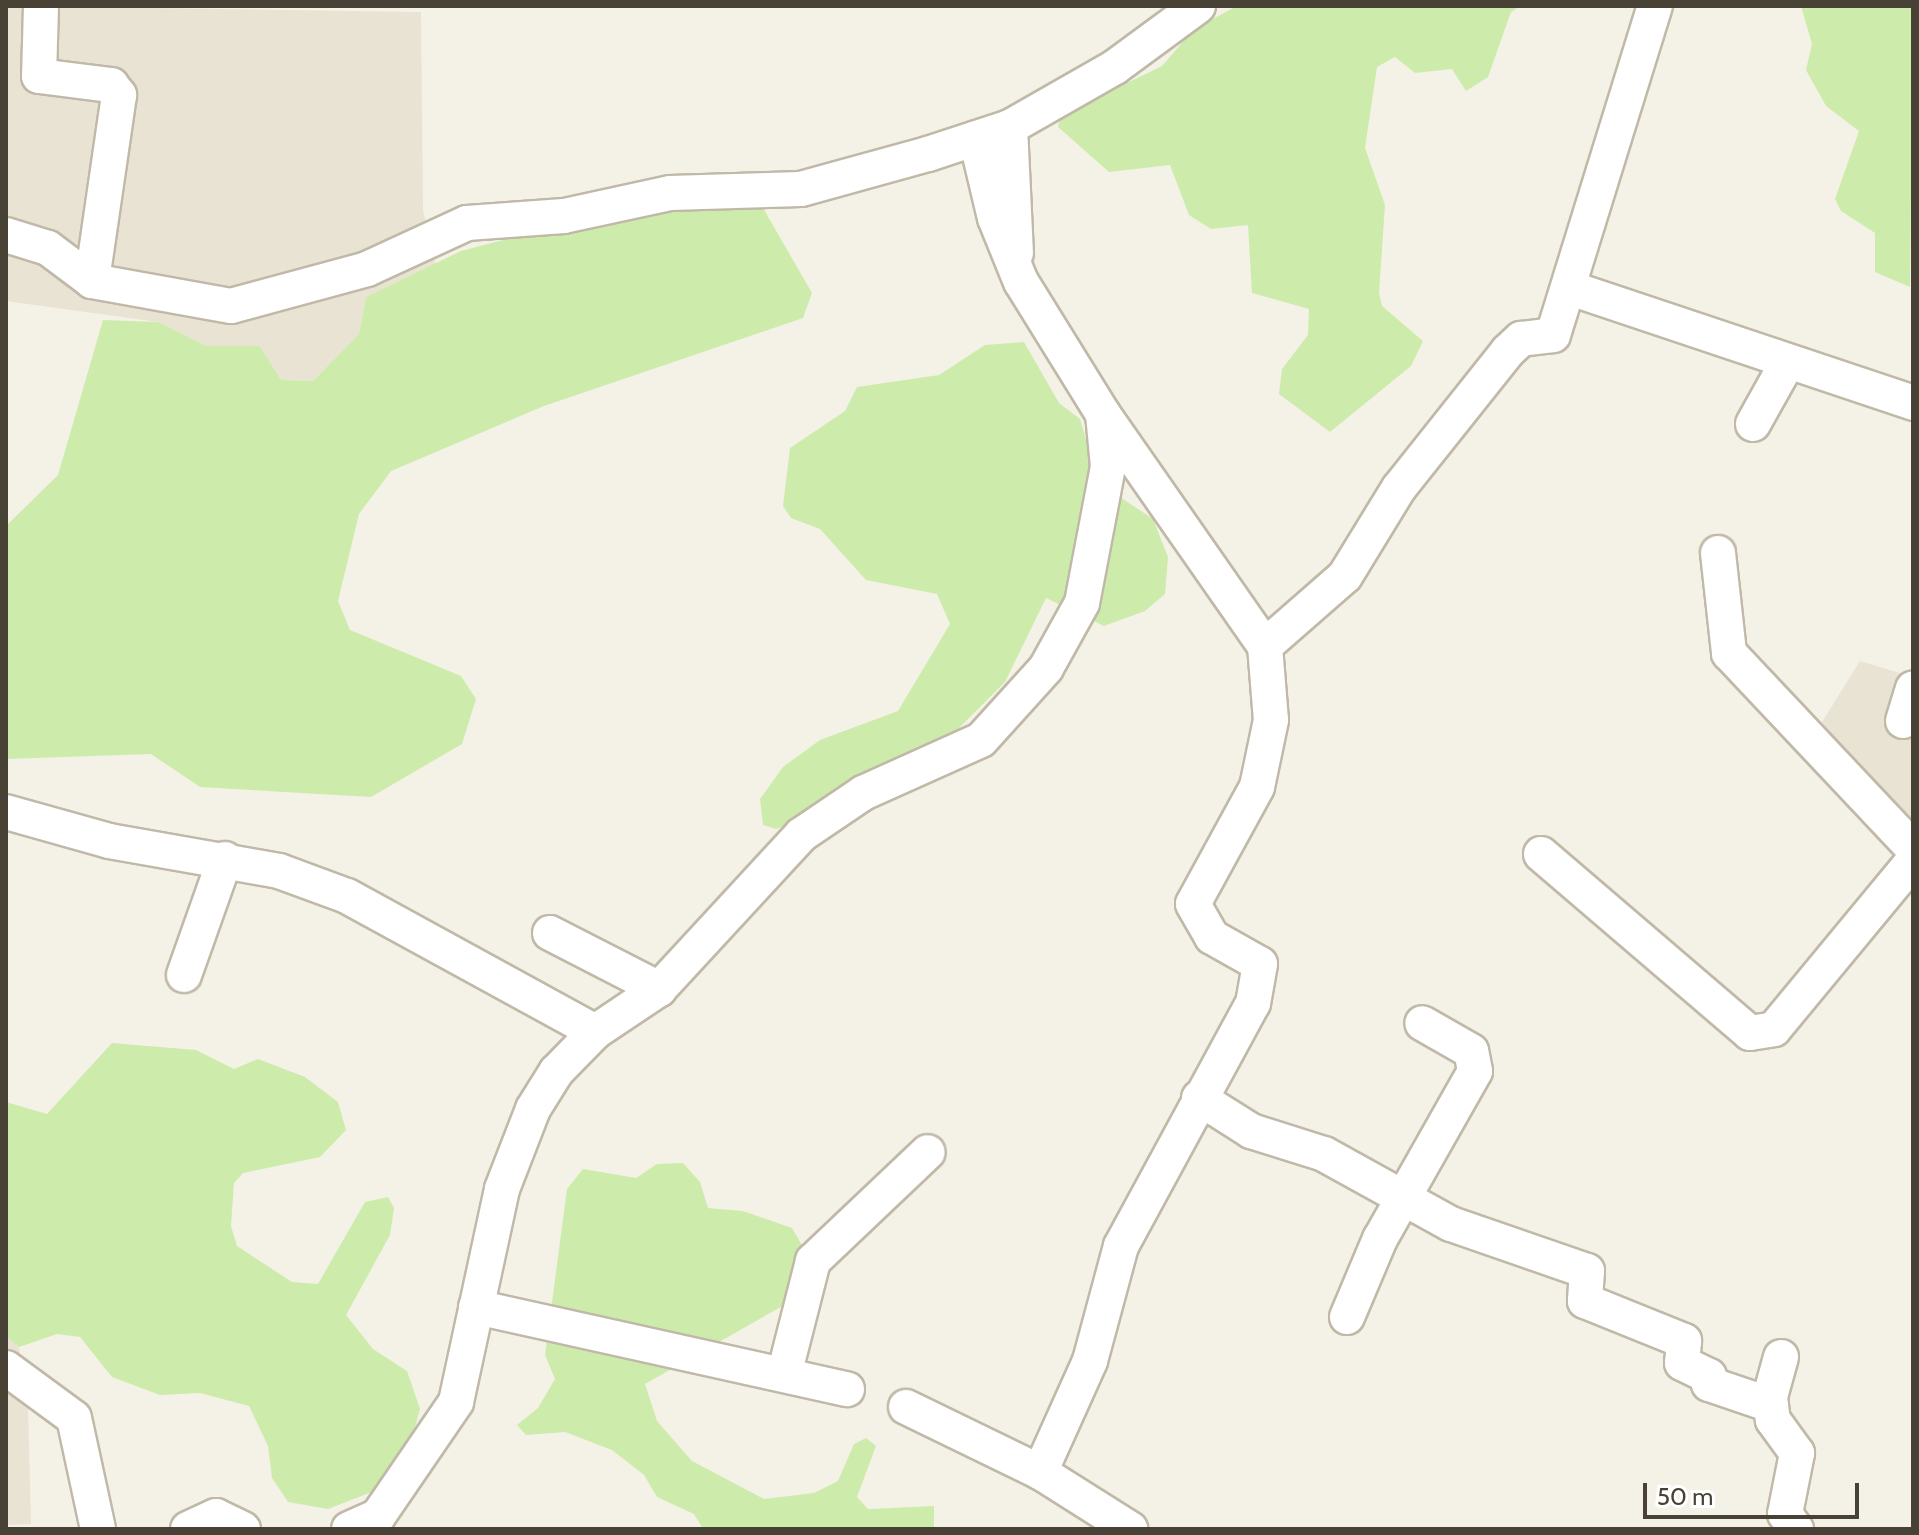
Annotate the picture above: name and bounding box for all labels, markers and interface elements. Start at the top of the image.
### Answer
scale bar [1647,1467,1863,1517]
text: 50 m [1657,1482,1713,1511]

